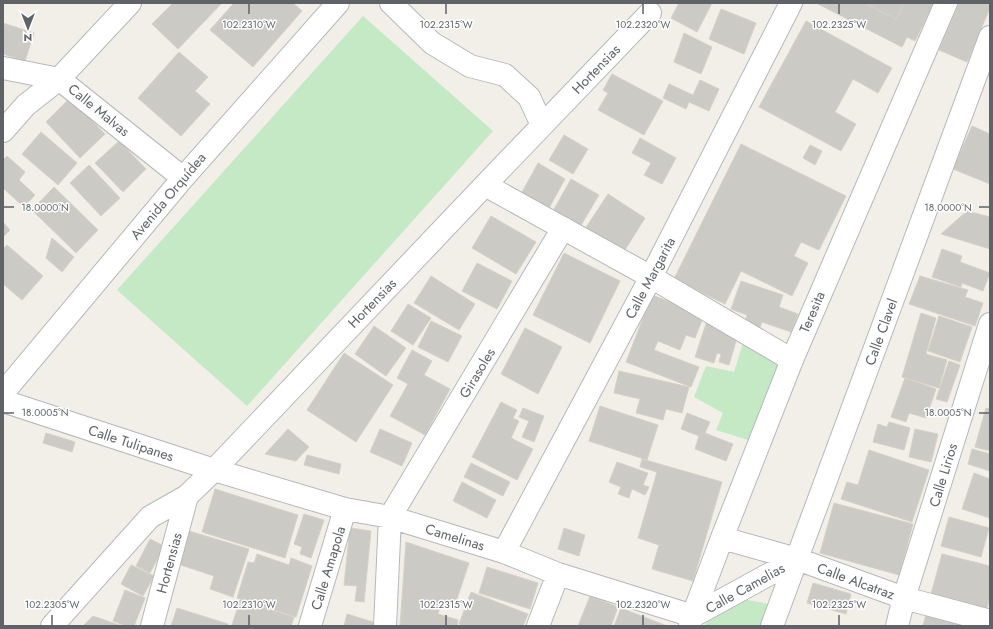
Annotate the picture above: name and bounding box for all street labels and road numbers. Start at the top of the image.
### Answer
street label: Hortensias [567,39,625,98]
street label: Calle Malvas [64,79,134,141]
street label: Avenida Orquídea [126,148,210,244]
street label: Calle Margarita [620,234,680,322]
street label: Hortensias [343,273,401,332]
street label: Teresita [794,288,830,336]
street label: Calle Clavel [860,296,902,368]
street label: Girasoles [454,344,500,402]
street label: Calle Tulipanes [86,420,177,466]
street label: Calle Lirios [924,440,962,509]
street label: Camelinas [423,519,487,556]
street label: Calle Amapola [306,524,350,612]
street label: Hortensias [151,530,187,596]
street label: Calle Camelias [702,558,789,618]
street label: Calle Alcatraz [814,558,898,605]

